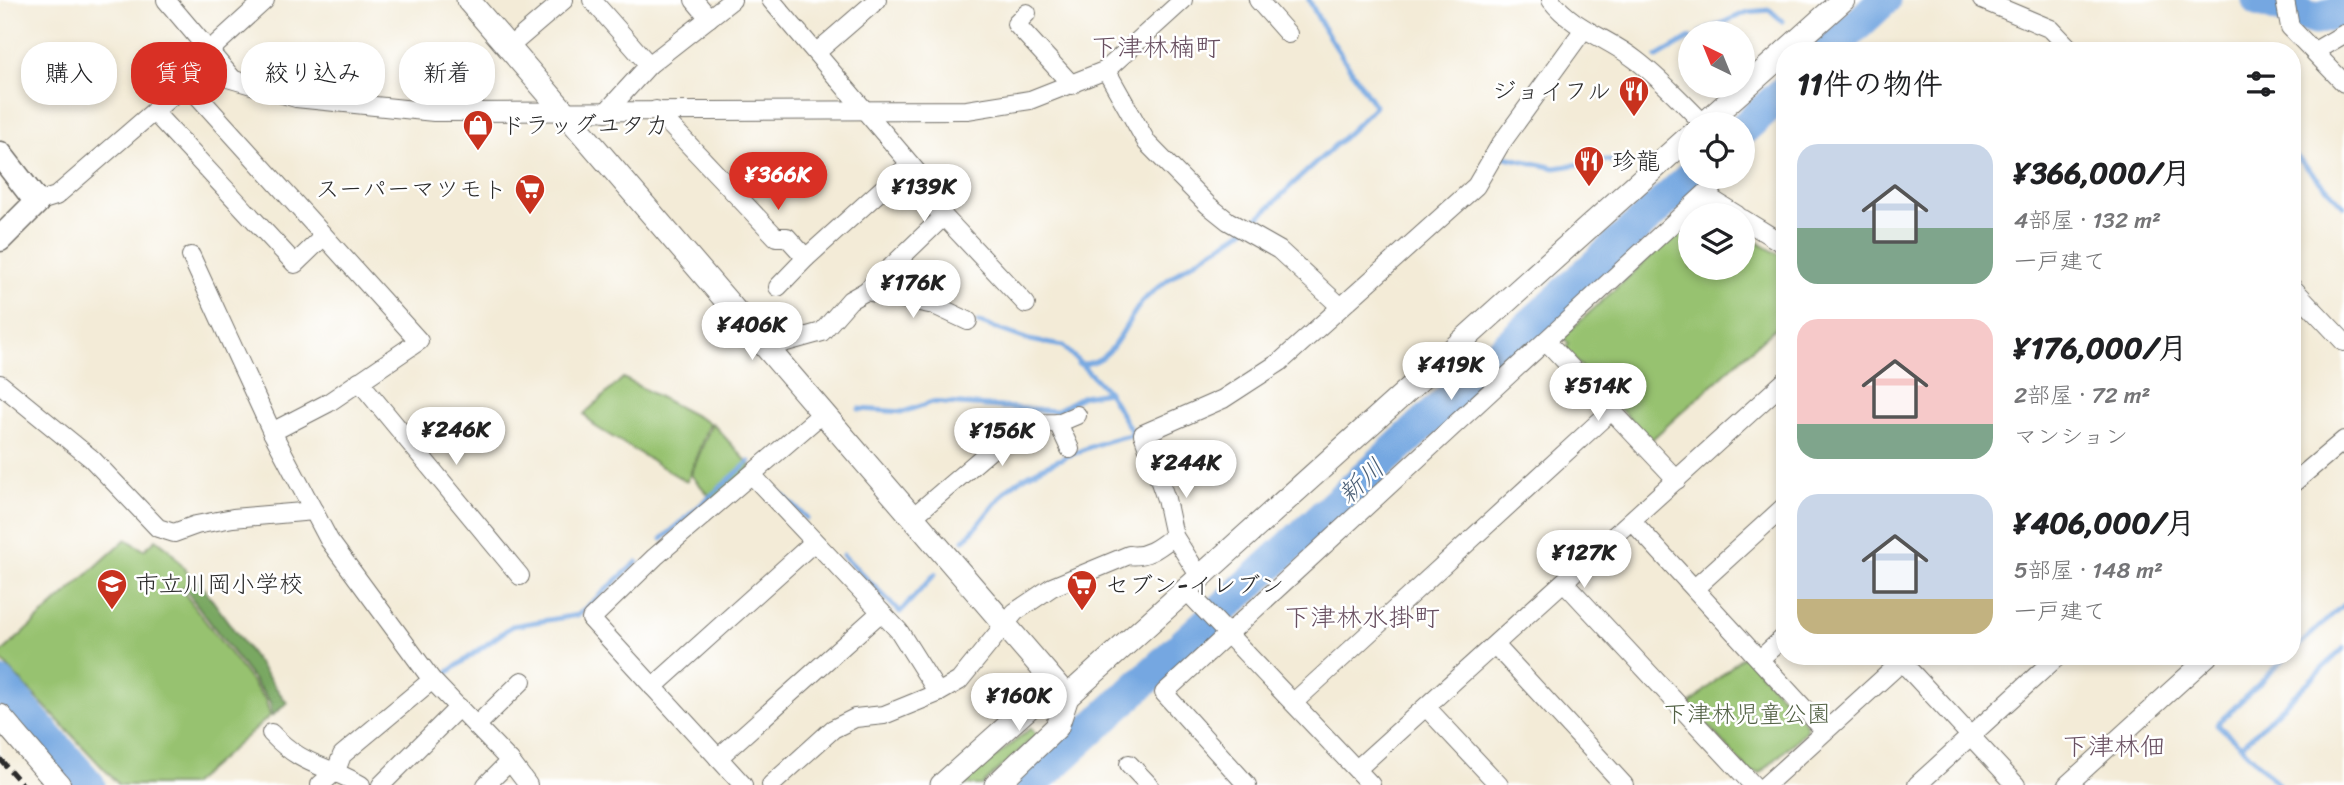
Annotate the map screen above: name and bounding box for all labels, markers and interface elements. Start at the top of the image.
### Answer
north arrow [1678,21,1755,98]
map controls [1678,21,1755,280]
district label: 下津林楠町 [1091,24,1221,70]
chip: 購入 [21,42,117,105]
chip: 賃貸 [131,42,227,105]
chip: 絞り込み [241,42,385,105]
chip: 新着 [399,42,495,105]
text: 11件の物件 [1797,57,1943,111]
icon: filters [2242,65,2280,103]
place label: ジョイフル [1492,70,1611,112]
restaurant icon: ジョイフル [1617,74,1651,118]
place label: ドラッグユタカ [501,104,669,146]
shop icon: ドラッグユタカ [461,108,495,152]
button: locate [1678,112,1755,189]
place label: 珍龍 [1612,140,1660,182]
restaurant icon: 珍龍 [1572,144,1606,188]
text: ¥366,000/月 [2014,146,2191,200]
pin: ¥366K [729,152,827,212]
text: ¥366K [745,154,811,195]
pin: ¥139K [875,164,973,224]
text: ¥139K [892,166,956,207]
place label: スーパーマツモト [315,168,507,210]
supermarket icon: スーパーマツモト [513,172,547,216]
icon: home [1853,172,1937,256]
text: 4部屋 · 132 m² [2014,200,2161,241]
button: layers [1678,203,1755,280]
text: 一戸建て [2014,241,2106,282]
pin: ¥176K [864,260,962,320]
text: ¥176K [882,262,944,303]
pin: ¥406K [703,302,801,362]
text: ¥406K [718,304,786,345]
text: ¥176,000/月 [2014,321,2188,375]
pin: ¥419K [1402,342,1500,402]
text: ¥419K [1418,344,1484,385]
icon: home [1853,347,1937,431]
pin: ¥514K [1549,364,1647,423]
text: ¥514K [1565,365,1631,406]
text: 2部屋 · 72 m² [2014,375,2150,416]
pin: ¥246K [407,407,505,467]
pin: ¥156K [953,408,1051,468]
text: ¥246K [422,409,490,450]
text: ¥156K [970,410,1034,451]
text: マンション [2014,416,2128,457]
pin: ¥244K [1137,440,1235,500]
text: ¥244K [1152,442,1220,483]
water label: 新川 [1326,446,1396,516]
text: ¥406,000/月 [2014,496,2195,550]
icon: home [1853,522,1937,606]
pin: ¥127K [1535,530,1633,590]
text: ¥127K [1552,532,1616,573]
text: 5部屋 · 148 m² [2014,550,2163,591]
place label: 市立川岡小学校 [135,563,303,605]
place label: セブン-イレブン [1105,564,1284,606]
school or university icon: 市立川岡小学校 [95,567,129,611]
supermarket icon: セブン-イレブン [1065,568,1099,612]
text: 一戸建て [2014,591,2106,632]
district label: 下津林水掛町 [1284,594,1440,640]
pin: ¥160K [970,674,1068,733]
text: ¥160K [987,675,1051,716]
park label: 下津林児童公園 [1663,693,1831,735]
district label: 下津林佃 [2062,723,2166,769]

